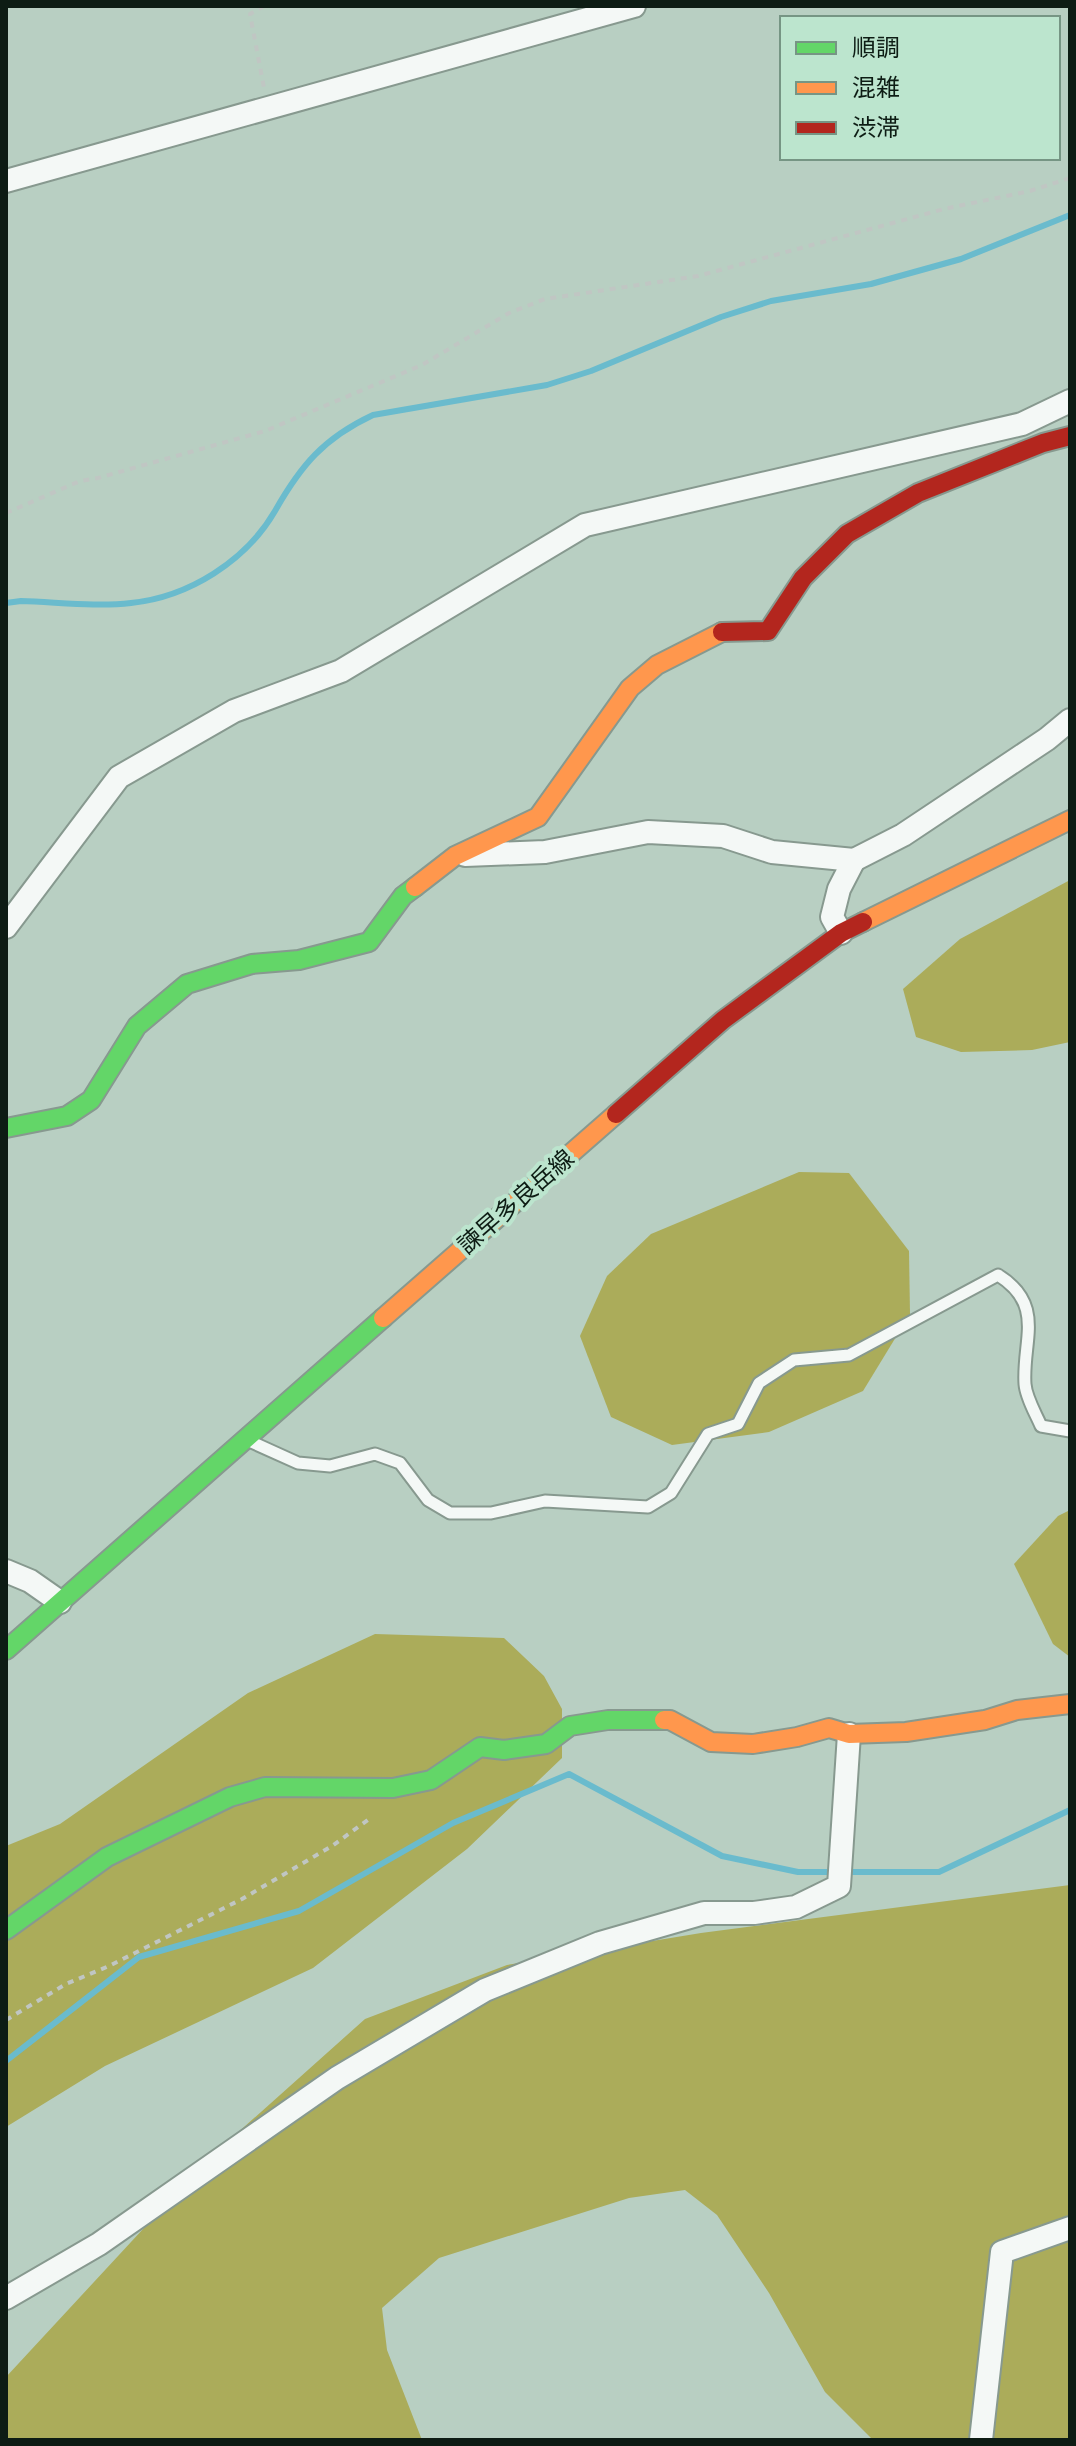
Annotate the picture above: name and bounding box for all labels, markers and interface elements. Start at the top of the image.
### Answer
legend [780,16,1060,160]
text: 順調 [852,33,900,62]
text: 混雑 [852,73,900,102]
text: 渋滞 [852,113,900,142]
street label: 諫早多良岳線 [452,1143,580,1260]

